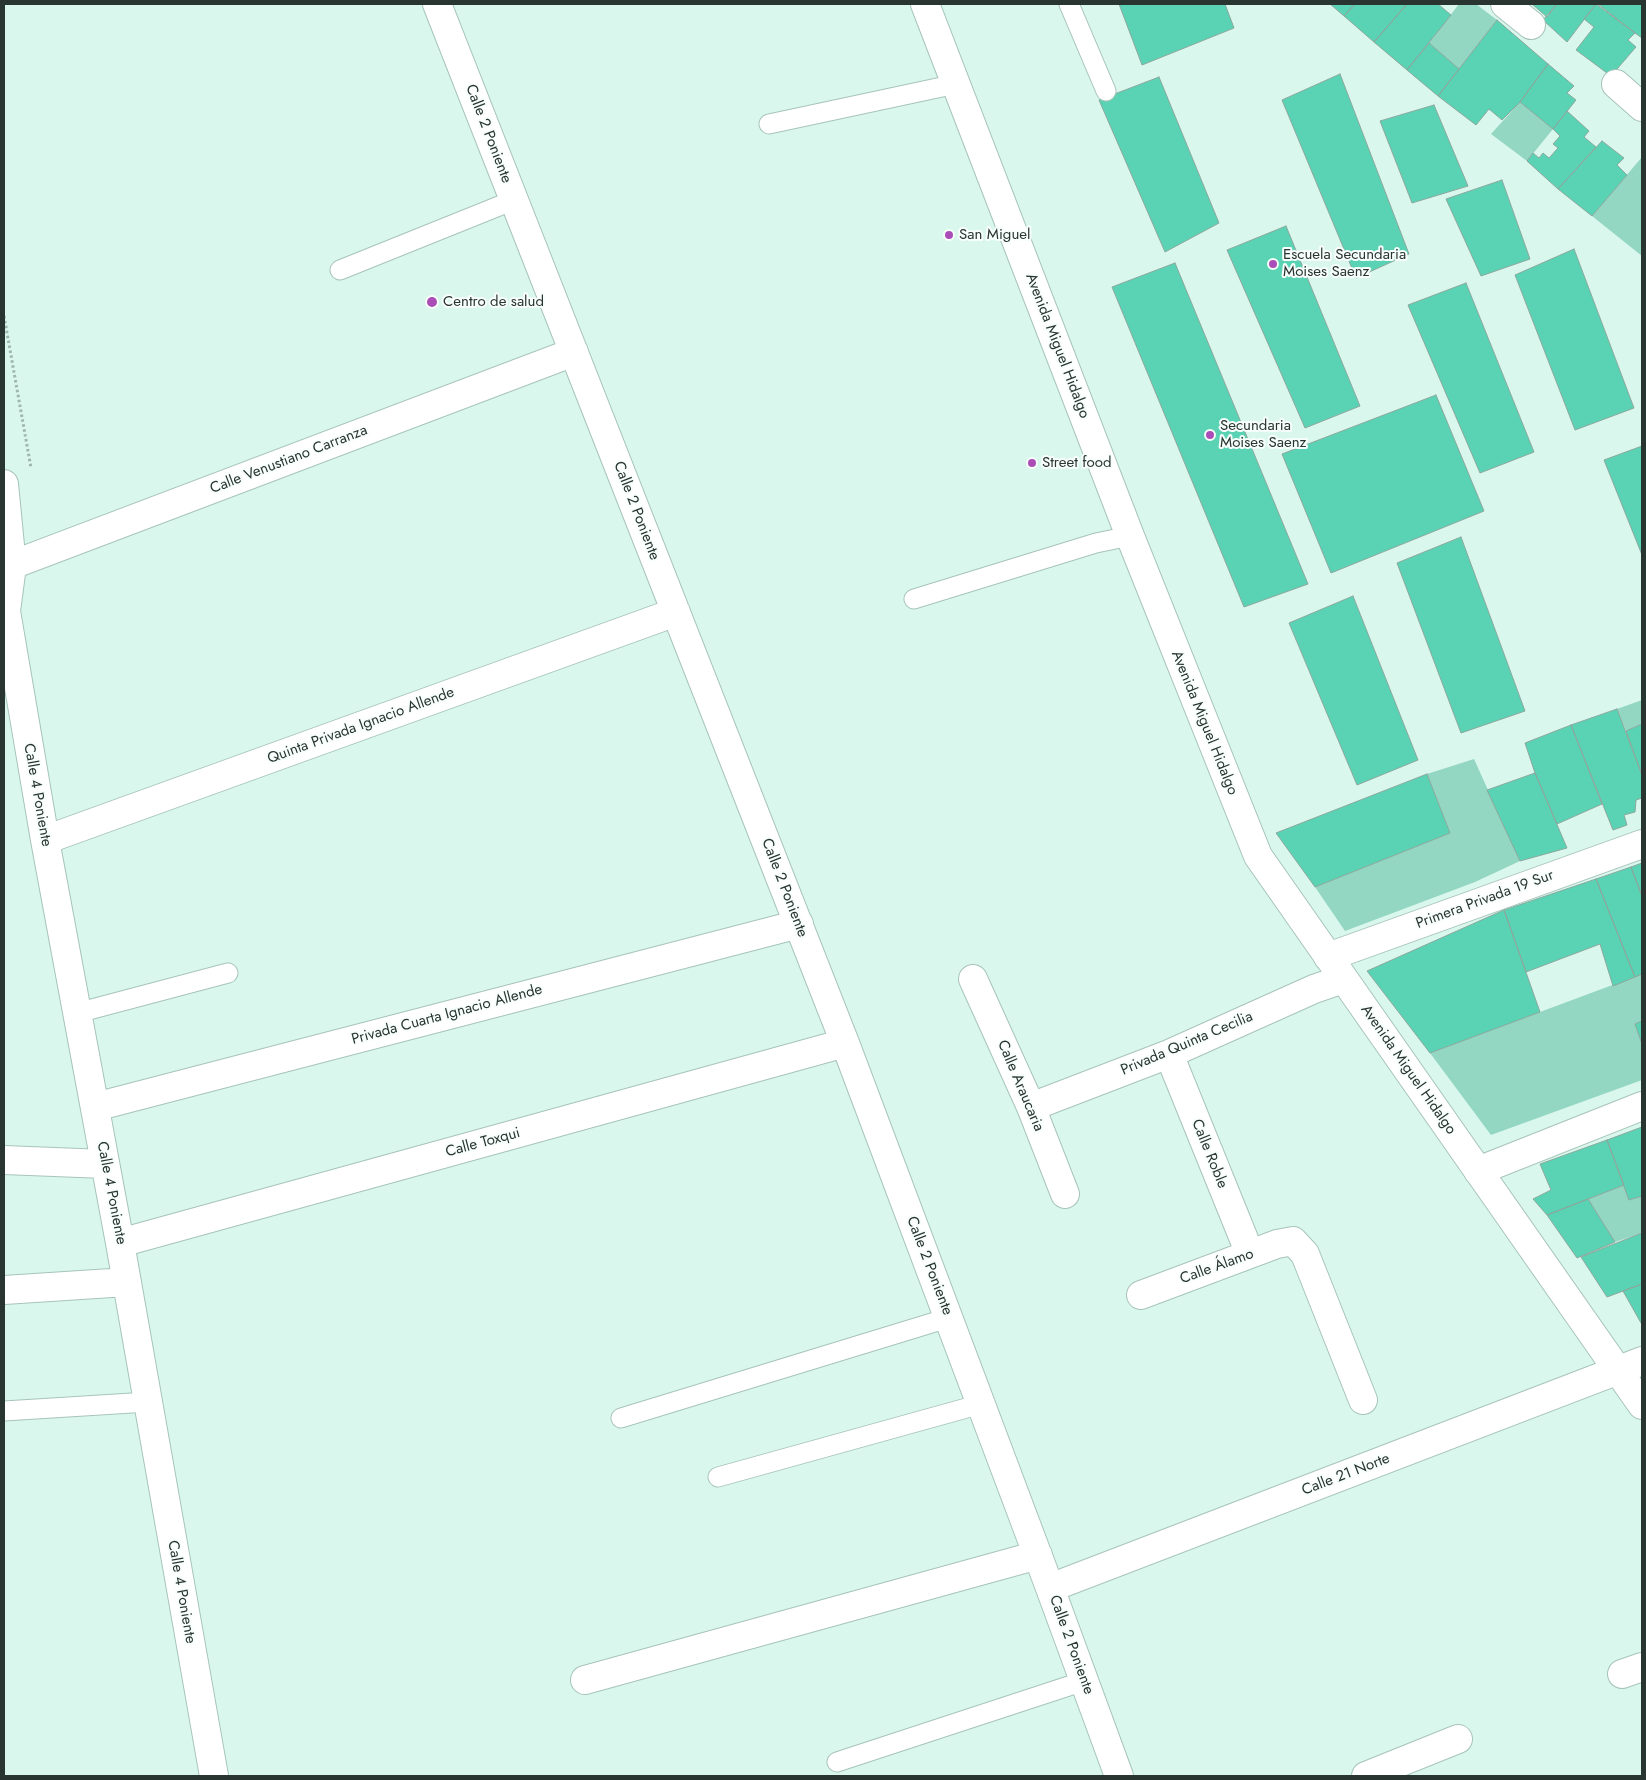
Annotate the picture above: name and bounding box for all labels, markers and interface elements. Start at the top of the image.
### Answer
street label: Calle 2 Poniente [461,82,515,186]
place label: San Miguel [959,226,1030,244]
marker: San Miguel [943,229,955,241]
place label: Escuela Secundaria Moises Saenz [1283,246,1406,281]
marker: Escuela Secundaria Moises Saenz [1267,258,1279,270]
street label: Avenida Miguel Hidalgo [1021,271,1093,421]
place label: Centro de salud [443,293,544,311]
marker: Centro de salud [425,295,439,309]
place label: Secundaria Moises Saenz [1220,417,1306,452]
street label: Calle Venustiano Carranza [208,422,370,498]
marker: Secundaria Moises Saenz [1204,429,1216,441]
place label: Street food [1042,454,1112,472]
marker: Street food [1026,457,1038,469]
street label: Calle 2 Poniente [609,459,663,563]
street label: Avenida Miguel Hidalgo [1167,648,1241,798]
street label: Quinta Privada Ignacio Allende [265,684,457,768]
street label: Calle 4 Poniente [19,742,55,848]
street label: Calle 2 Poniente [757,836,811,940]
street label: Primera Privada 19 Sur [1414,867,1556,933]
street label: Privada Cuarta Ignacio Allende [350,981,544,1049]
street label: Avenida Miguel Hidalgo [1356,1002,1460,1138]
street label: Privada Quinta Cecilia [1118,1008,1256,1080]
street label: Calle Araucaria [993,1038,1047,1134]
street label: Calle Roble [1187,1117,1231,1191]
street label: Calle Toxqui [444,1124,522,1162]
street label: Calle 4 Poniente [92,1140,130,1246]
street label: Calle 2 Poniente [902,1214,956,1318]
street label: Calle Álamo [1178,1245,1256,1289]
street label: Calle 21 Norte [1300,1450,1392,1500]
street label: Calle 4 Poniente [163,1539,199,1645]
street label: Calle 2 Poniente [1045,1593,1097,1697]

